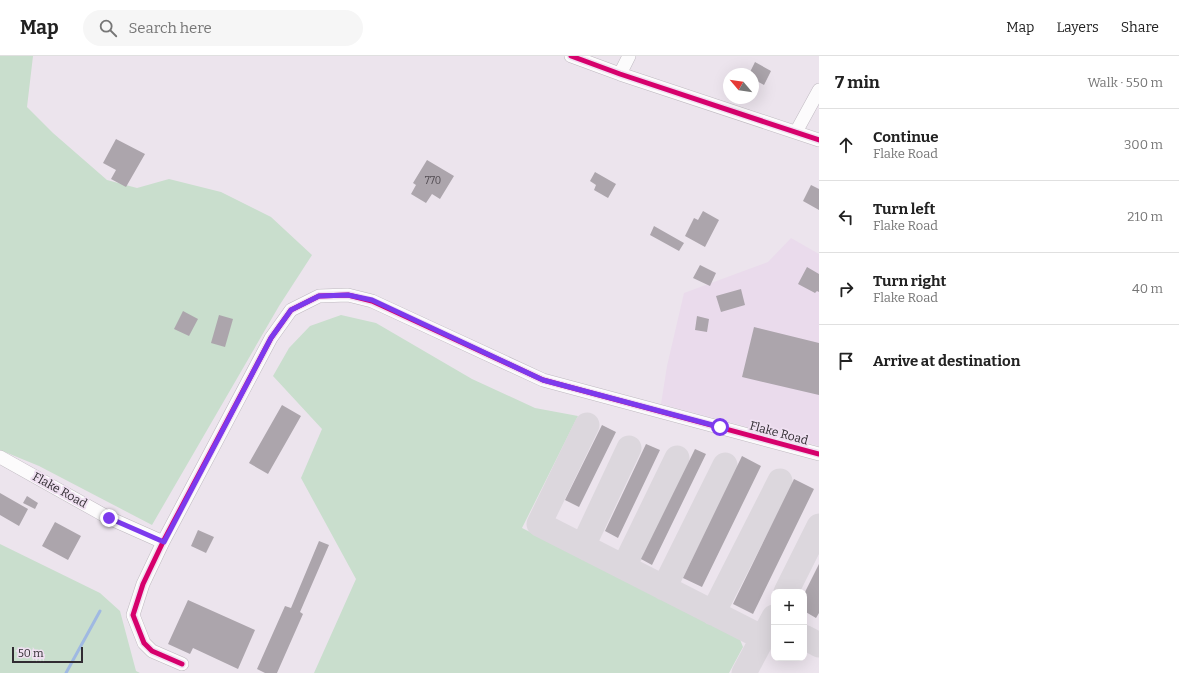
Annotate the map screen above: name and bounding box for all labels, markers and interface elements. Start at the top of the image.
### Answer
search box [83,10,363,46]
text: Map [20,16,59,39]
icon: search [97,17,119,39]
text: Search here [129,19,212,37]
text: Map [1006,19,1034,36]
text: Layers [1056,19,1099,36]
text: Share [1121,19,1159,36]
north arrow [723,68,759,104]
text: 7 min [835,72,880,93]
text: Walk · 550 m [1087,75,1163,90]
text: Continue [873,128,939,146]
icon: ahead [835,134,857,156]
text: 300 m [1124,137,1163,152]
text: Flake Road [873,146,938,161]
house number: 770 [425,175,441,187]
text: Turn left [873,200,935,218]
icon: left [835,206,857,228]
text: 210 m [1127,209,1163,224]
text: Flake Road [873,218,938,233]
text: Turn right [873,272,946,290]
icon: right [835,278,857,300]
text: 40 m [1132,281,1163,296]
text: Flake Road [873,290,938,305]
icon: arrive [835,350,857,372]
text: Arrive at destination [873,352,1020,370]
route start [711,418,729,436]
street label: Flake Road [748,418,810,448]
street label: Flake Road [30,469,90,511]
route end [100,509,118,527]
map controls [771,589,807,661]
button: + [771,589,807,625]
button: − [771,625,807,661]
scale bar [12,645,83,664]
text: 50 m [18,647,44,660]

